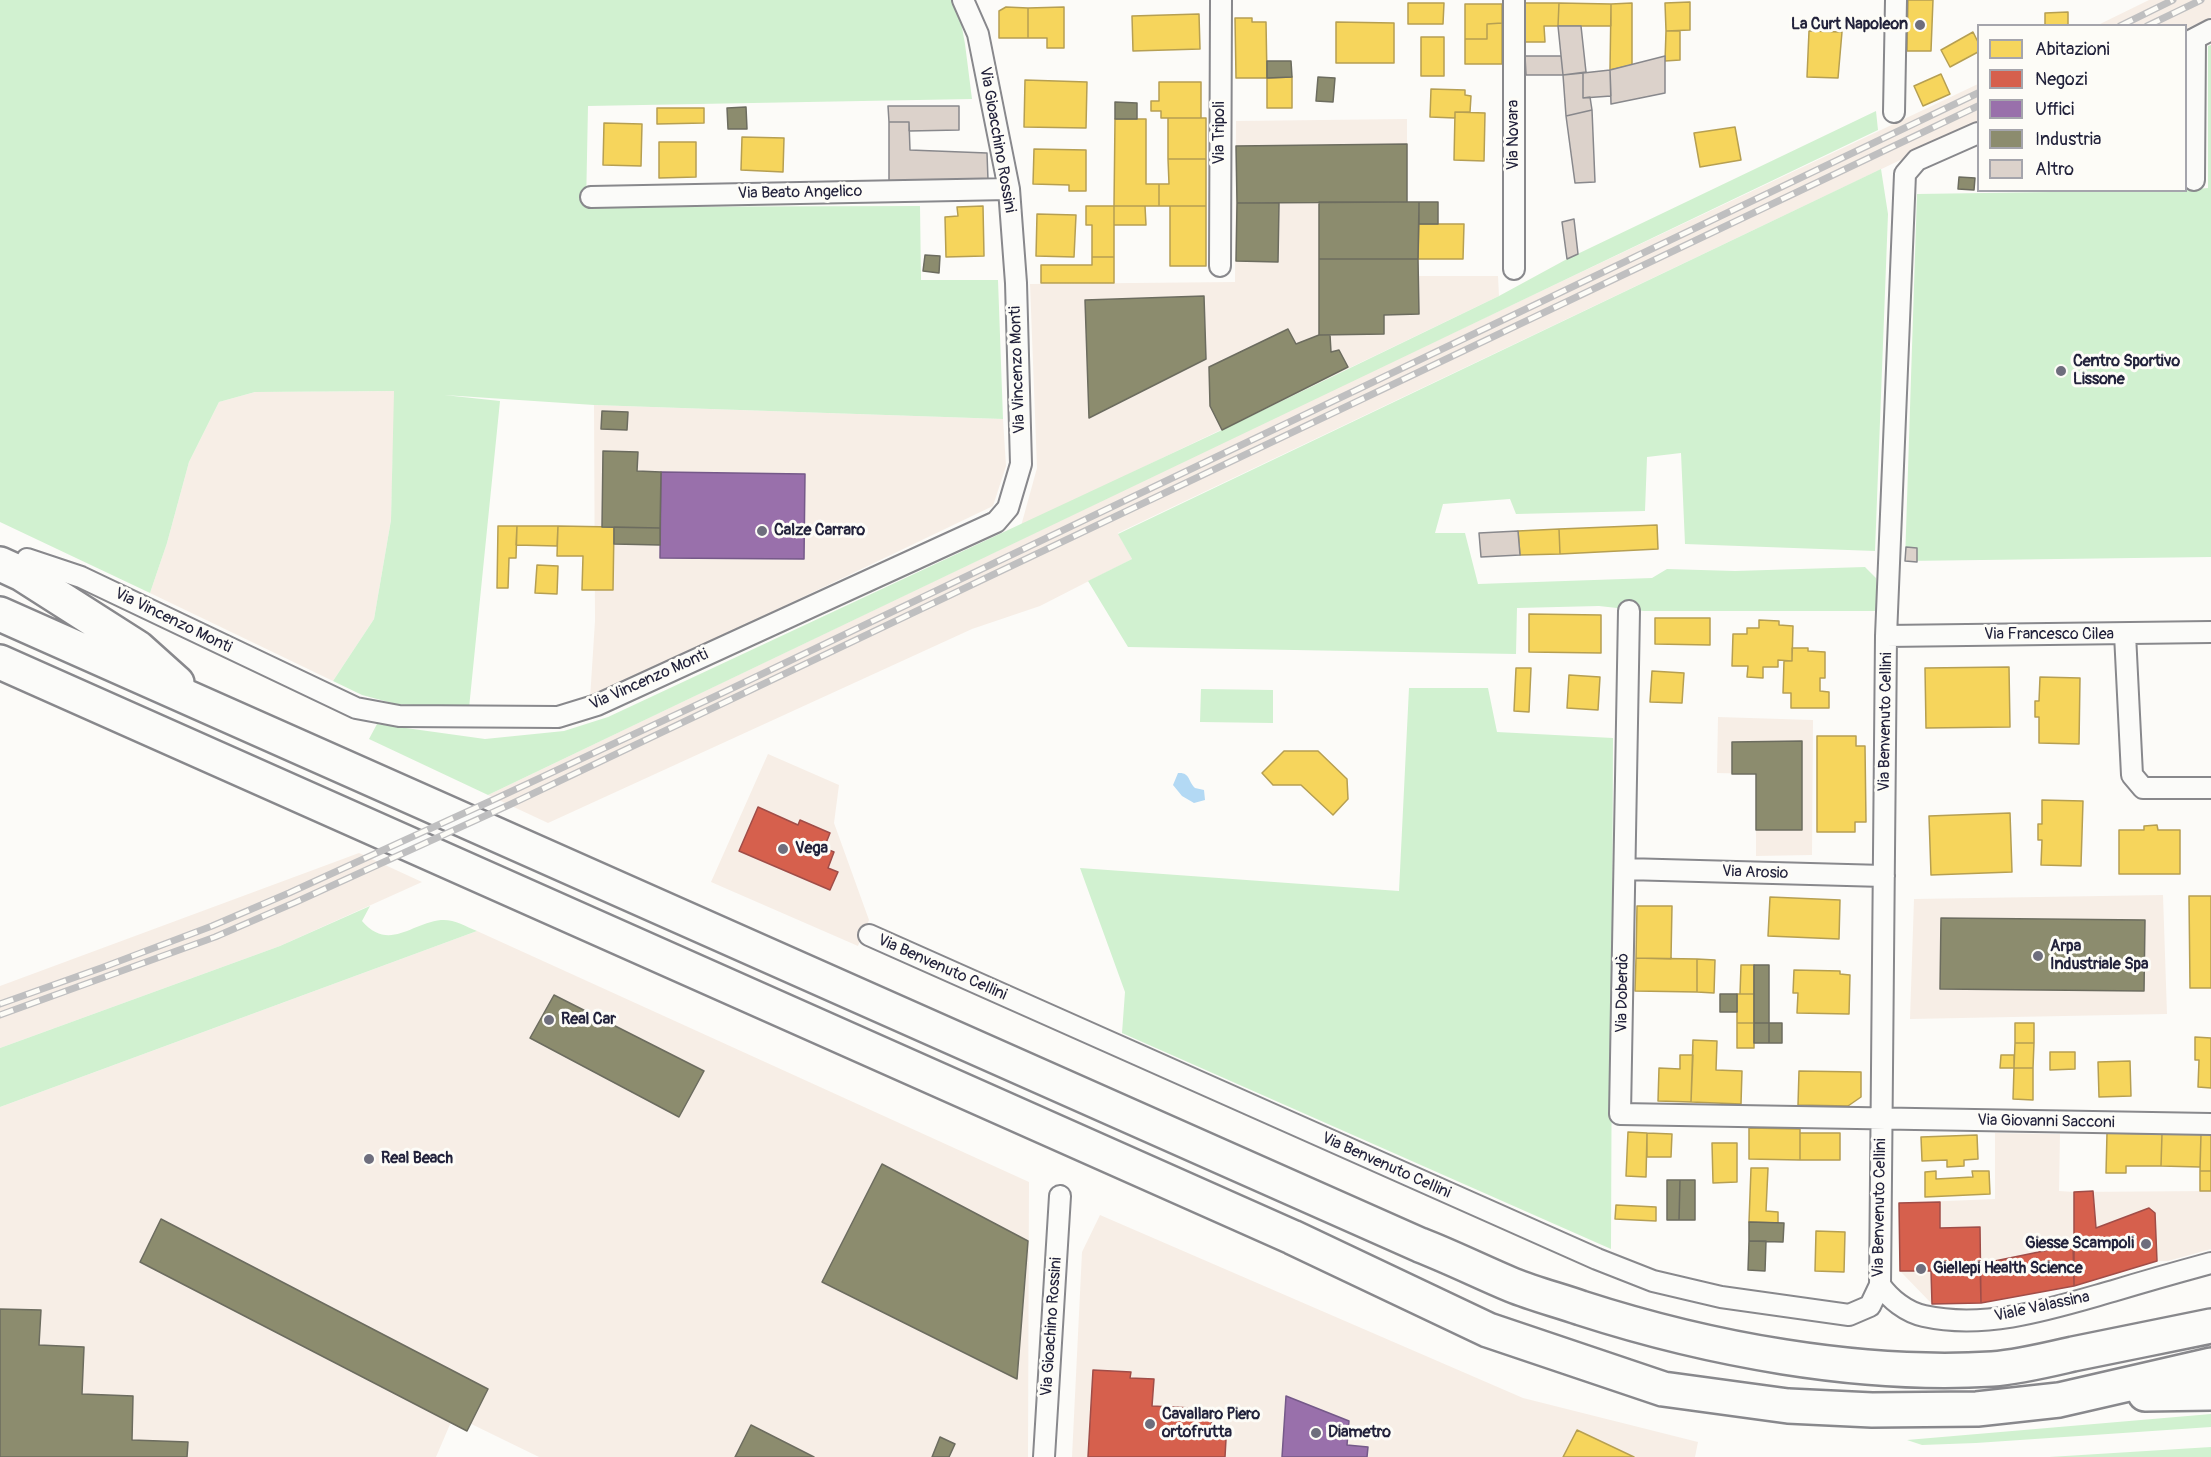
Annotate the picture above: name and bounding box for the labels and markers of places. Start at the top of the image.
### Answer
place label: La Curt Napoleon [1791,15,1908,35]
marker: La Curt Napoleon [1913,18,1927,32]
place label: Centro Sportivo Lissone [2073,352,2180,390]
marker: Centro Sportivo Lissone [2054,364,2068,378]
place label: Calze Carraro [774,521,865,541]
marker: Calze Carraro [755,524,769,538]
place label: Vega [795,839,828,859]
marker: Vega [776,842,790,856]
place label: Arpa Industriale Spa [2050,937,2149,975]
marker: Arpa Industriale Spa [2031,949,2045,963]
place label: Real Car [561,1010,616,1030]
marker: Real Car [542,1013,556,1027]
place label: Real Beach [381,1149,453,1169]
marker: Real Beach [362,1152,376,1166]
place label: Giesse Scampoli [2025,1234,2134,1254]
marker: Giesse Scampoli [2139,1237,2153,1251]
place label: Giellepi Health Science [1933,1259,2083,1279]
marker: Giellepi Health Science [1914,1262,1928,1276]
place label: Cavallaro Piero ortofrutta [1162,1405,1260,1443]
marker: Cavallaro Piero ortofrutta [1143,1417,1157,1431]
place label: Diametro [1328,1423,1391,1443]
marker: Diametro [1309,1426,1323,1440]

